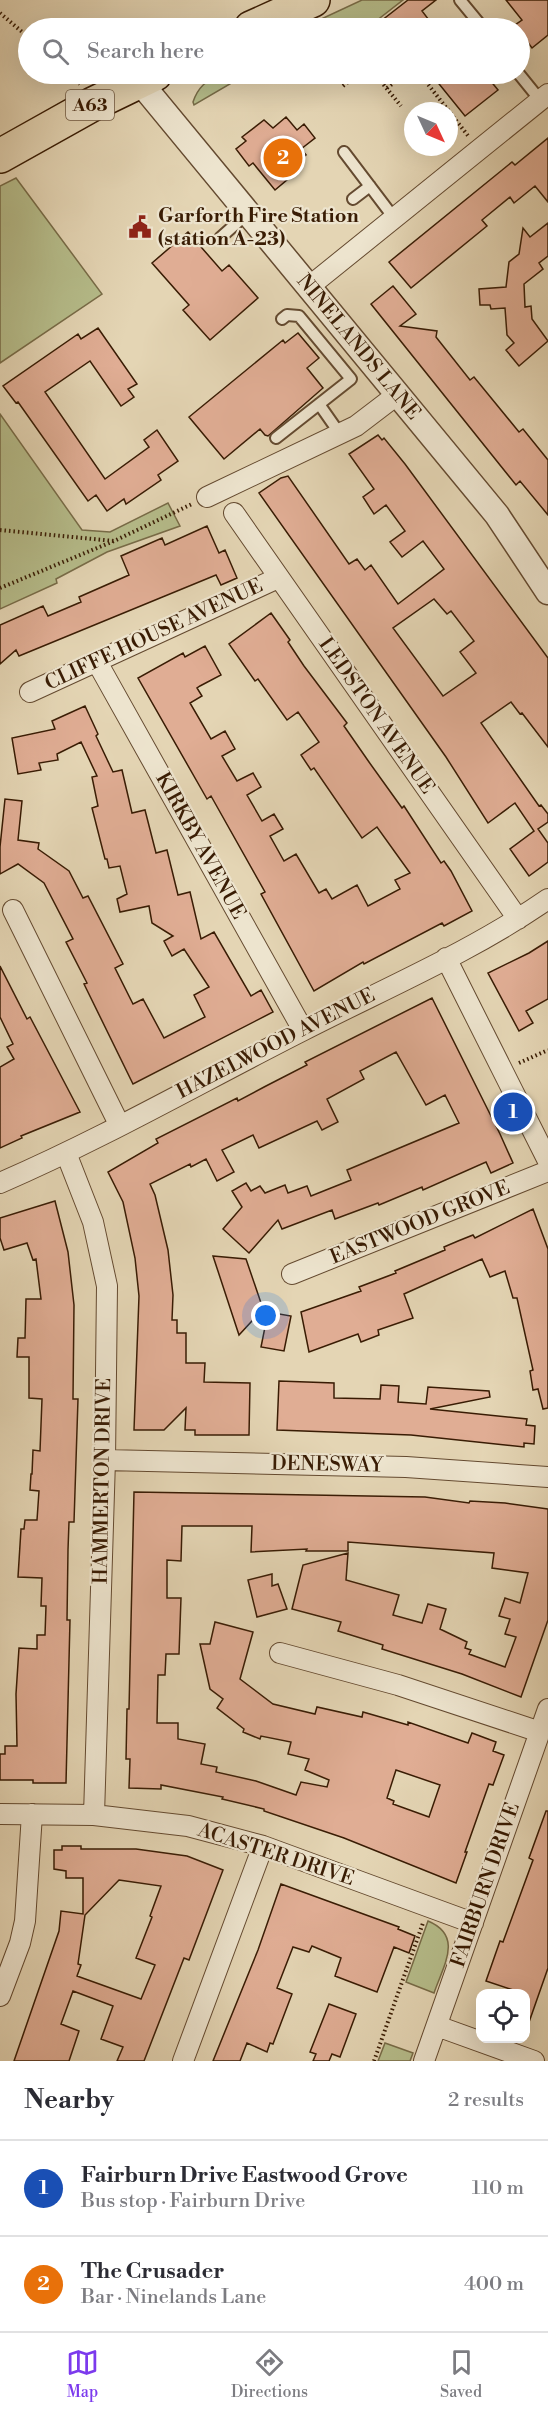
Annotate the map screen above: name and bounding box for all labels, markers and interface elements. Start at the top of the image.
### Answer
search box [18,18,530,84]
icon: search [39,35,72,68]
text: Search here [87,38,204,65]
road number: A63 [66,90,114,120]
north arrow [404,102,458,156]
pin: 2 [264,136,302,180]
place label: Garforth Fire Station (station A-23) [158,204,359,252]
public building icon: Garforth Fire Station (station A-23) [127,214,153,240]
street label: NINELANDS LANE [291,269,426,425]
street label: CLIFFE HOUSE AVENUE [41,574,267,696]
street label: LEDSTON AVENUE [313,633,439,799]
street label: KIRKBY AVENUE [149,768,251,924]
street label: HAZELWOOD AVENUE [173,983,379,1105]
pin: 1 [494,1090,532,1134]
street label: EASTWOOD GROVE [326,1175,514,1271]
your location [251,1301,280,1330]
street label: HAMMERTON DRIVE [89,1378,117,1584]
street label: DENESWAY [271,1452,384,1478]
street label: FAIRBURN DRIVE [446,1799,526,1971]
street label: ACASTER DRIVE [194,1818,357,1892]
map controls [476,1989,530,2043]
button: locate [476,1989,530,2043]
text: Nearby [24,2084,114,2116]
text: 2 results [448,2088,524,2113]
text: Fairburn Drive Eastwood Grove [81,2162,408,2189]
text: 1 [39,2176,48,2201]
text: 110 m [472,2176,524,2201]
text: Bus stop · Fairburn Drive [81,2189,305,2214]
text: The Crusader [81,2258,225,2285]
text: 2 [37,2272,50,2297]
text: 400 m [464,2272,524,2297]
text: Bar · Ninelands Lane [81,2285,266,2310]
tab: Map [66,2346,99,2402]
tab: Directions [231,2346,308,2402]
tab: Saved [440,2346,482,2402]

